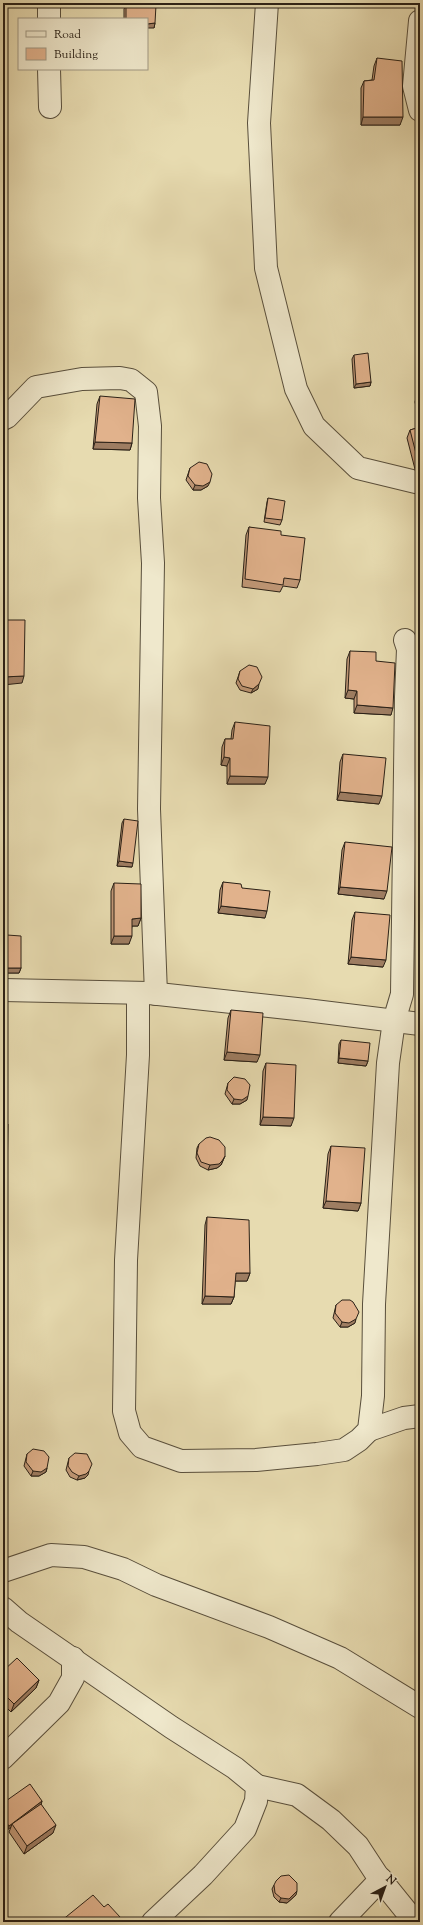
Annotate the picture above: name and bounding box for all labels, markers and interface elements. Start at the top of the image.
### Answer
legend [18,18,148,70]
text: Road [54,26,81,44]
text: Building [54,46,98,64]
north arrow [365,1867,405,1907]
text: N [382,1871,400,1889]

